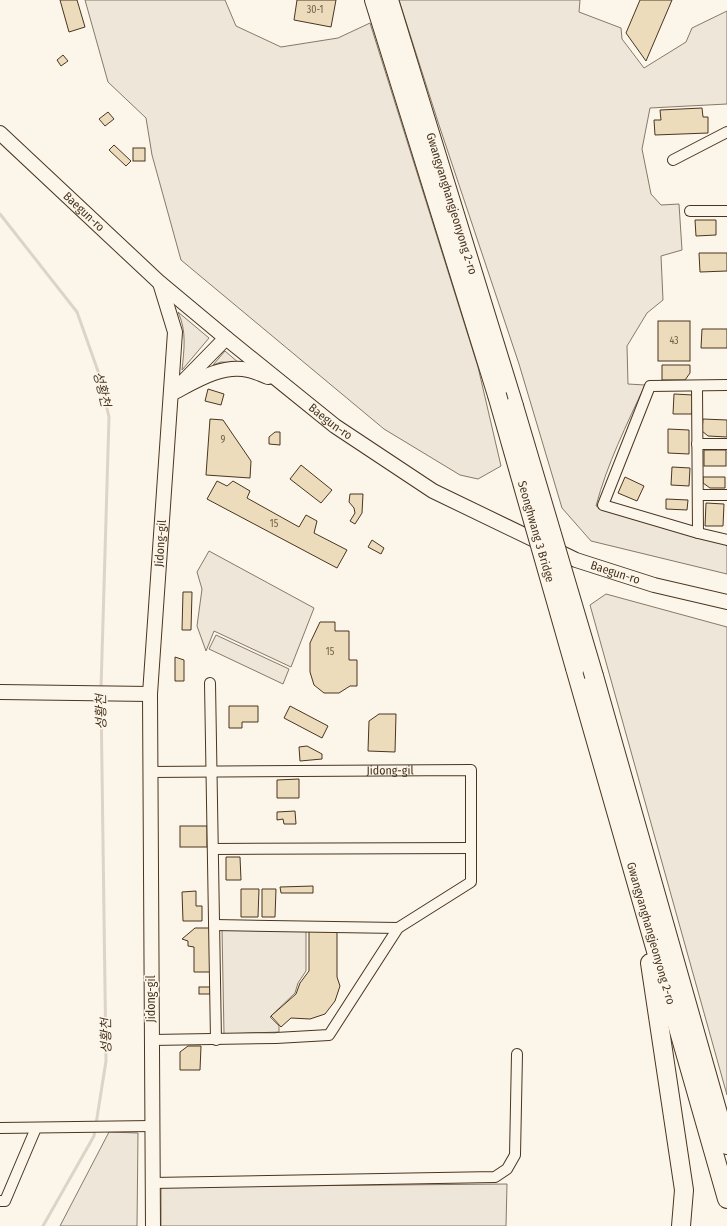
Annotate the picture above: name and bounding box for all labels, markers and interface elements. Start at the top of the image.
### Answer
house number: 30-1 [307,4,323,16]
street label: Gwangyanghangjeonyong 2-ro [423,131,480,276]
street label: Baegun-ro [60,189,107,234]
house number: 43 [669,335,679,347]
water label: 성황천 [90,370,114,409]
street label: Baegun-ro [306,401,355,442]
house number: 9 [221,434,226,446]
street label: Seonghwang 3 Bridge [515,479,557,584]
house number: 15 [270,518,279,530]
street label: Jidong-gil [152,519,169,567]
street label: Baegun-ro [589,558,642,587]
house number: 15 [326,646,335,658]
water label: 성황천 [93,693,109,730]
street label: Jidong-gil [366,763,414,778]
street label: Gwangyanghangjeonyong 2-ro [624,860,678,1006]
street label: Jidong-gil [144,975,158,1023]
water label: 성황천 [98,1017,114,1054]

